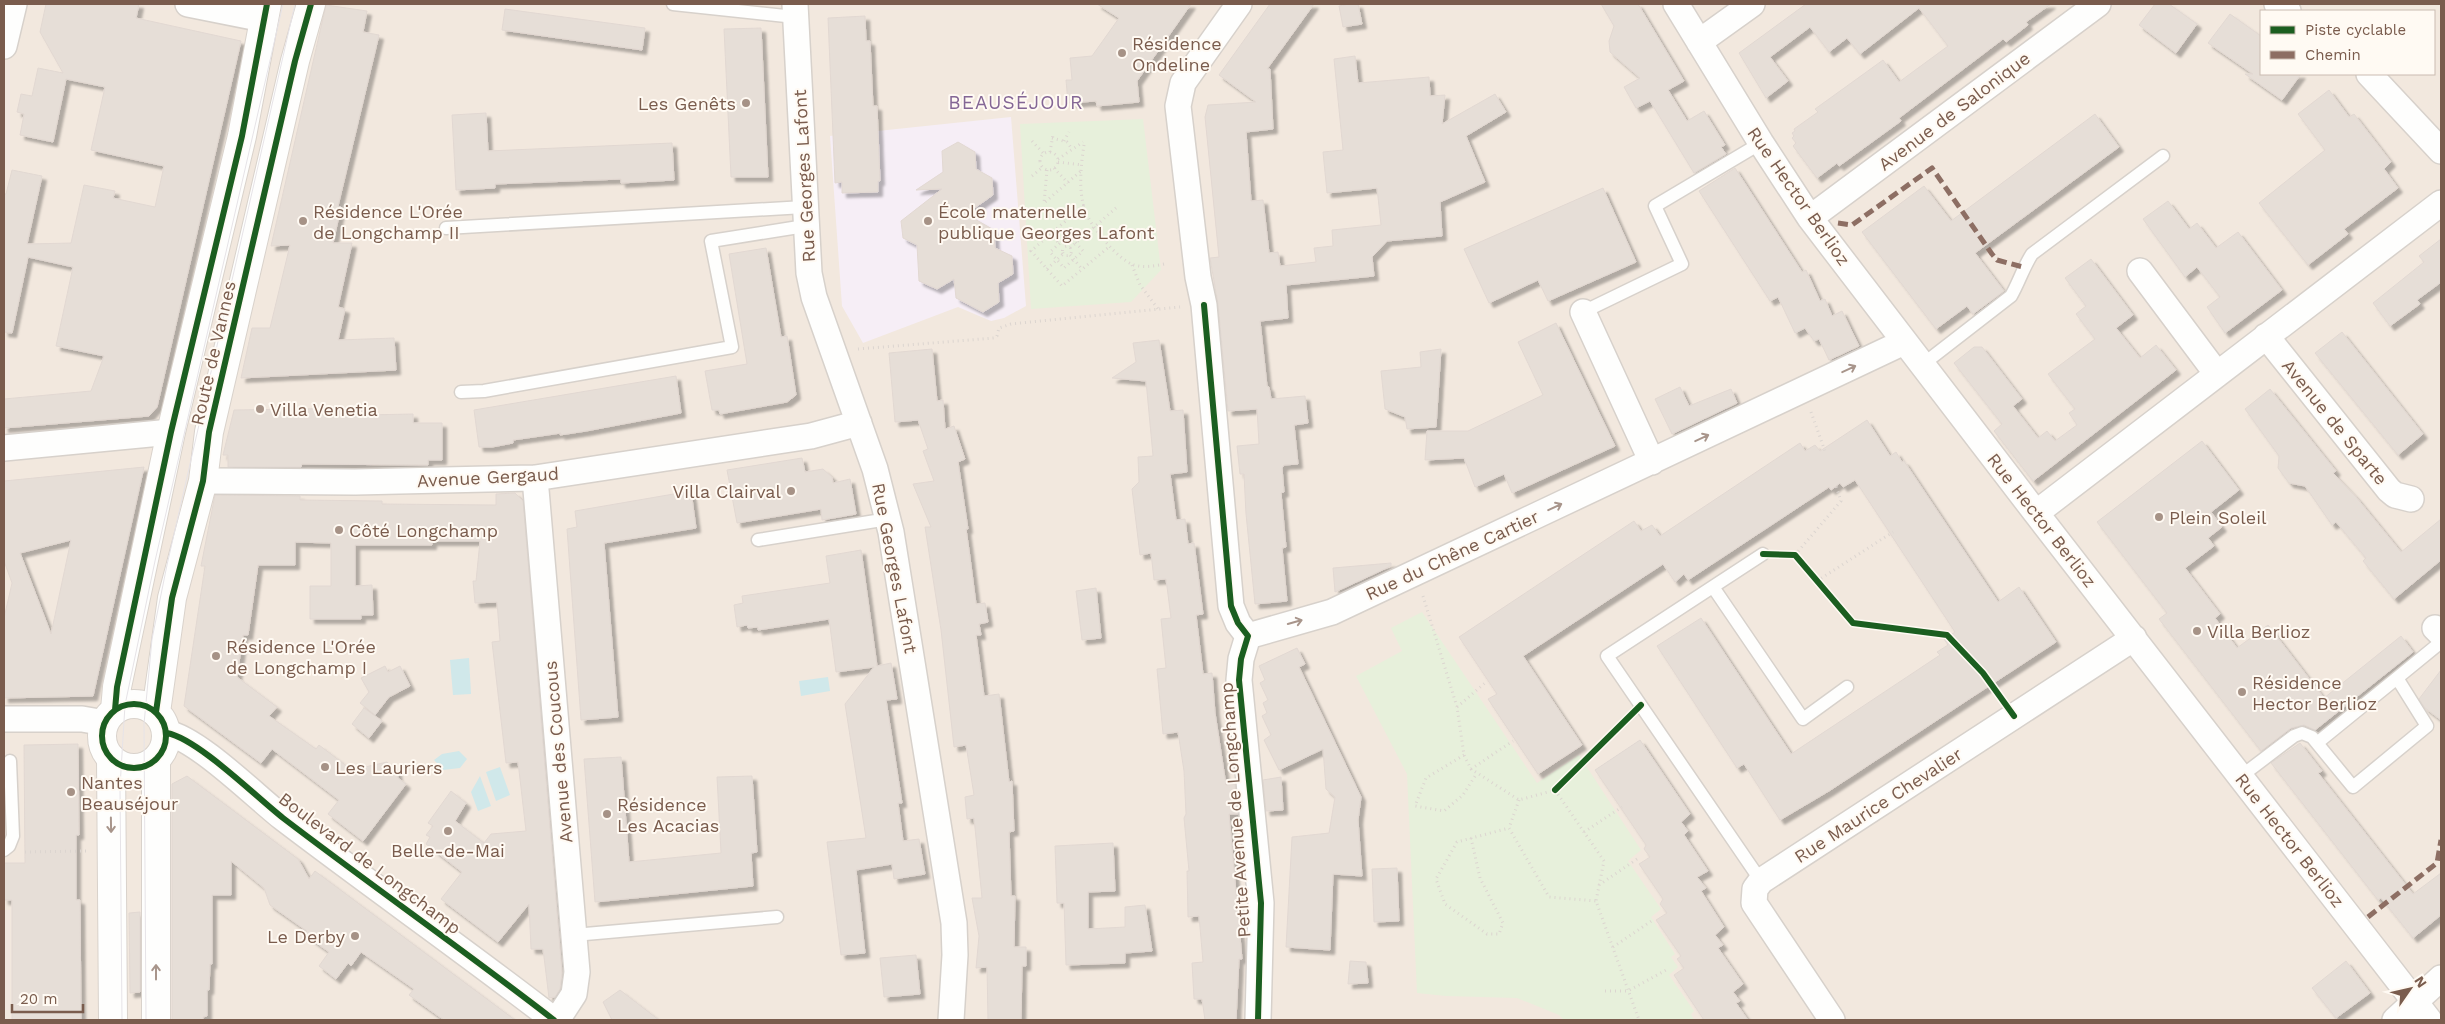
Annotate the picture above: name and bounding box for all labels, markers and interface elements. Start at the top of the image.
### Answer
legend [2260,10,2435,75]
text: Piste cyclable [2305,21,2406,39]
place label: Résidence Ondeline [1132,33,1222,75]
text: Chemin [2305,46,2361,64]
marker: Résidence Ondeline [1116,47,1128,59]
street label: Avenue de Salonique [1874,47,2034,175]
street label: Rue Georges Lafont [789,89,819,263]
district label: BEAUSÉJOUR [948,91,1084,114]
place label: Les Genêts [638,93,736,114]
marker: Les Genêts [740,97,752,109]
street label: Rue Hector Berlioz [1743,123,1855,269]
place label: Résidence L'Orée de Longchamp II [313,201,463,243]
place label: École maternelle publique Georges Lafont [938,201,1155,243]
marker: Résidence L'Orée de Longchamp II [297,215,309,227]
marker: École maternelle publique Georges Lafont [922,215,934,227]
street label: Route de Vannes [186,279,240,427]
street label: Avenue de Sparte [2278,355,2392,489]
one-way arrow [1841,363,1856,373]
place label: Villa Venetia [270,399,378,420]
marker: Villa Venetia [254,403,266,415]
one-way arrow [1694,433,1709,442]
street label: Rue Hector Berlioz [1983,449,2101,591]
street label: Avenue Gergaud [416,463,560,491]
place label: Villa Clairval [673,481,781,502]
street label: Rue Georges Lafont [868,481,922,655]
marker: Villa Clairval [785,485,797,497]
one-way arrow [1547,502,1562,511]
street label: Rue du Chêne Cartier [1362,506,1542,604]
place label: Plein Soleil [2169,507,2267,528]
marker: Plein Soleil [2153,511,2165,523]
place label: Côté Longchamp [349,520,498,541]
marker: Côté Longchamp [333,524,345,536]
one-way arrow [1286,617,1302,627]
place label: Villa Berlioz [2207,621,2310,642]
marker: Villa Berlioz [2191,625,2203,637]
place label: Résidence L'Orée de Longchamp I [226,636,376,678]
marker: Résidence L'Orée de Longchamp I [210,650,222,662]
street label: Avenue des Coucous [540,660,576,844]
place label: Résidence Hector Berlioz [2252,672,2377,714]
street label: Petite Avenue de Longchamp [1216,682,1254,938]
marker: Résidence Hector Berlioz [2236,686,2248,698]
street label: Rue Maurice Chevalier [1790,743,1966,867]
place label: Les Lauriers [335,757,443,778]
marker: Les Lauriers [319,761,331,773]
street label: Rue Hector Berlioz [2231,769,2349,911]
place label: Nantes Beauséjour [81,772,178,814]
marker: Nantes Beauséjour [65,786,77,798]
street label: Boulevard de Longchamp [275,788,465,938]
place label: Résidence Les Acacias [617,794,719,836]
marker: Résidence Les Acacias [601,808,613,820]
one-way arrow [106,816,116,832]
marker: Belle-de-Mai [442,825,454,837]
place label: Belle-de-Mai [391,840,505,861]
place label: Le Derby [267,926,346,947]
marker: Le Derby [349,930,361,942]
one-way arrow [151,964,161,980]
north arrow [2385,964,2435,1014]
text: N [2411,973,2430,991]
scale bar [12,982,84,1014]
text: 20 m [20,990,58,1008]

